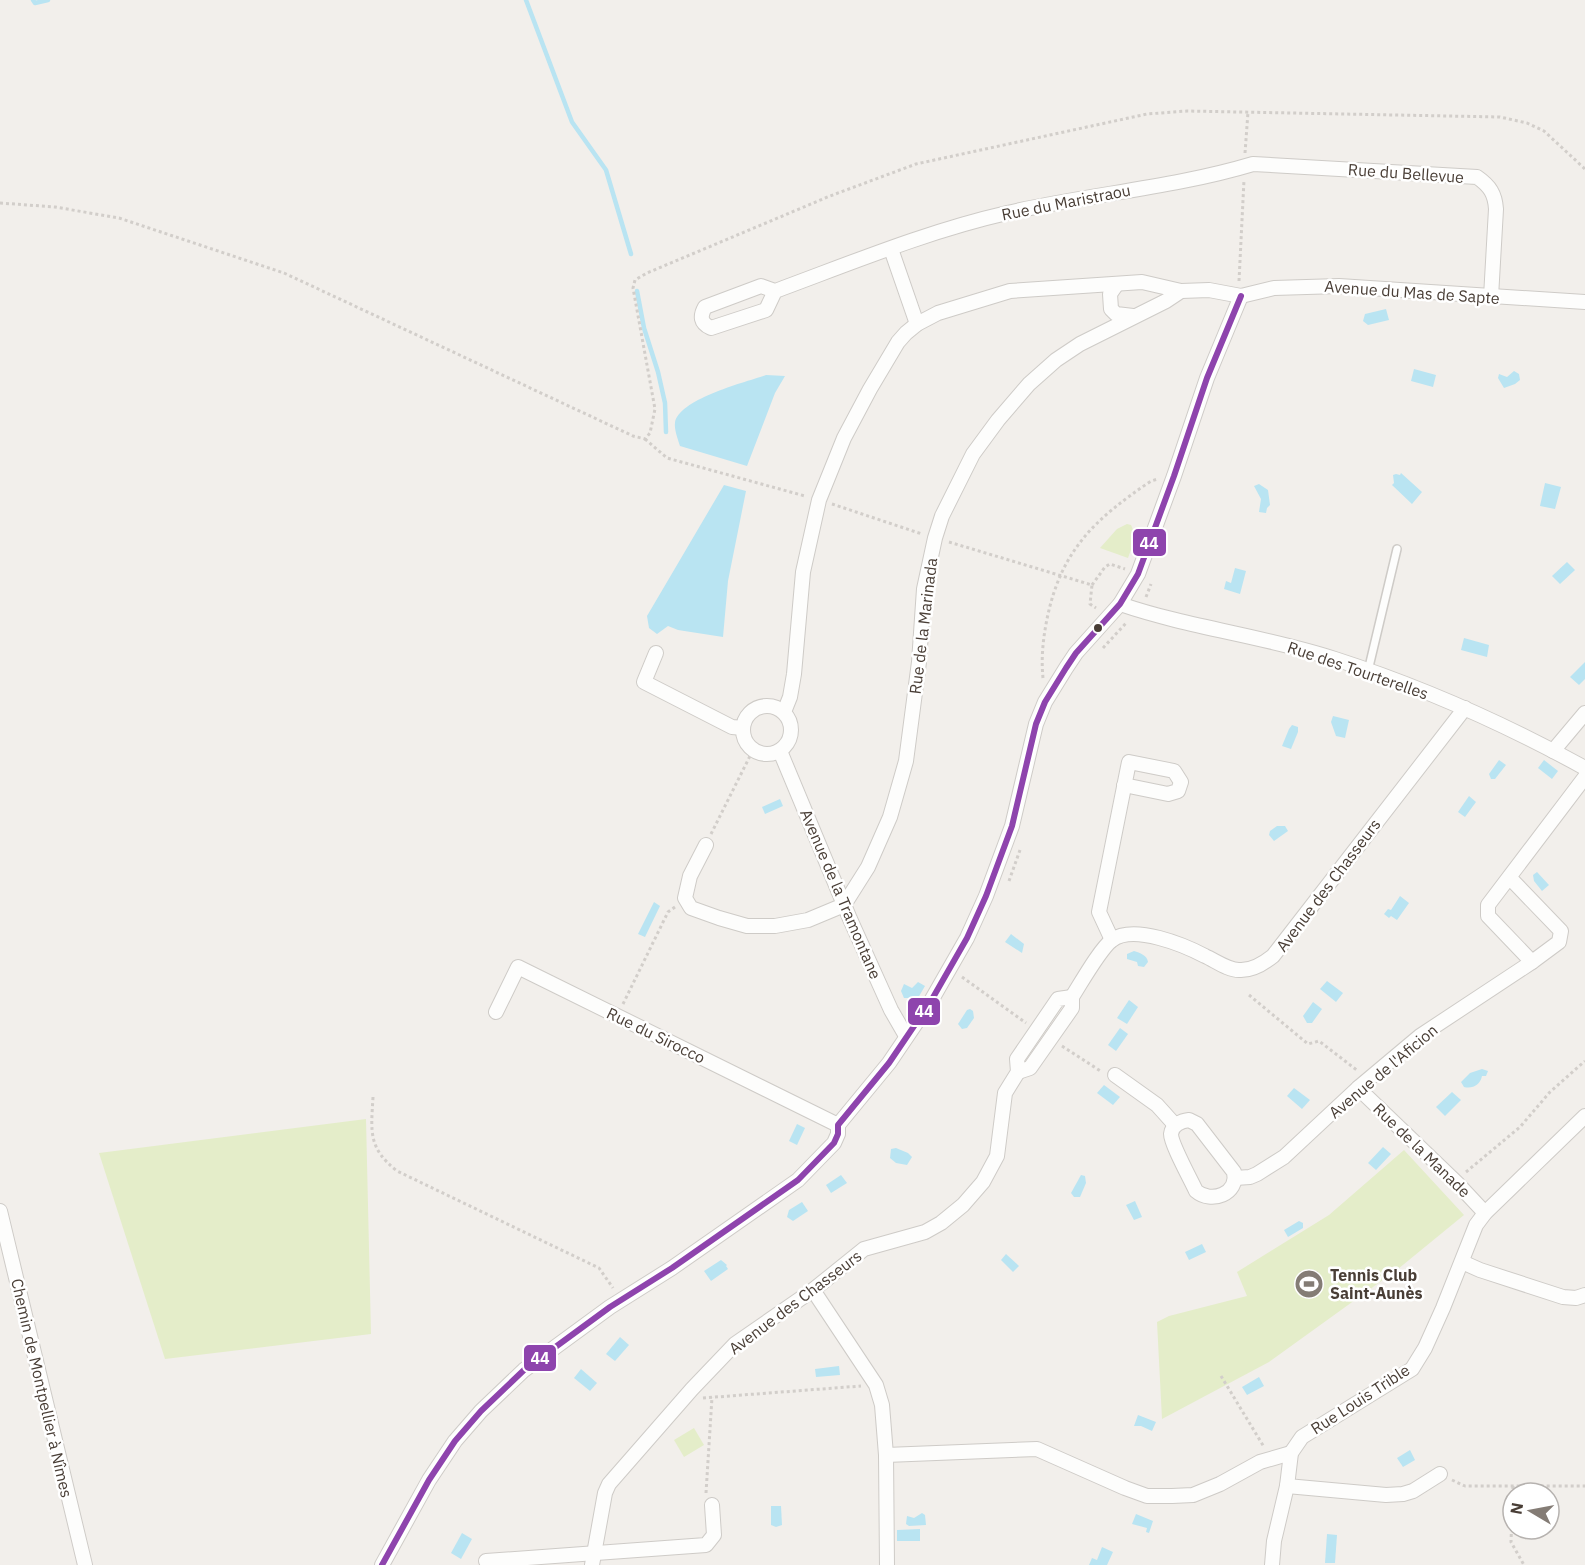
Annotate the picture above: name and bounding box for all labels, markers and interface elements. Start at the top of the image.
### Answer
street label: Rue du Bellevue [1347,159,1465,187]
street label: Rue du Maristraou [1000,180,1132,224]
street label: Avenue du Mas de Sapte [1324,276,1501,308]
line badge: 44 [1132,528,1167,557]
text: 44 [1139,533,1159,553]
street label: Rue de la Marinada [905,556,941,695]
unlabelled marker [1092,622,1104,634]
street label: Rue des Tourterelles [1285,636,1431,704]
street label: Avenue de la Tramontane [796,806,886,982]
street label: Avenue des Chasseurs [1271,815,1385,955]
line badge: 44 [907,997,941,1026]
text: 44 [914,1001,934,1021]
street label: Rue du Sirocco [604,1003,708,1067]
street label: Avenue de l'Aficion [1325,1020,1441,1122]
street label: Rue de la Manade [1369,1098,1475,1202]
street label: Avenue des Chasseurs [725,1245,865,1359]
place label: Tennis Club Saint-Aunès [1330,1265,1422,1303]
sports icon: Tennis Club Saint-Aunès [1293,1268,1325,1300]
street label: Chemin de Montpellier à Nîmes [7,1276,77,1500]
line badge: 44 [523,1344,557,1372]
text: 44 [530,1348,550,1368]
street label: Rue Louis Trible [1307,1359,1413,1438]
north arrow [1501,1481,1561,1541]
text: N [1505,1501,1527,1516]

